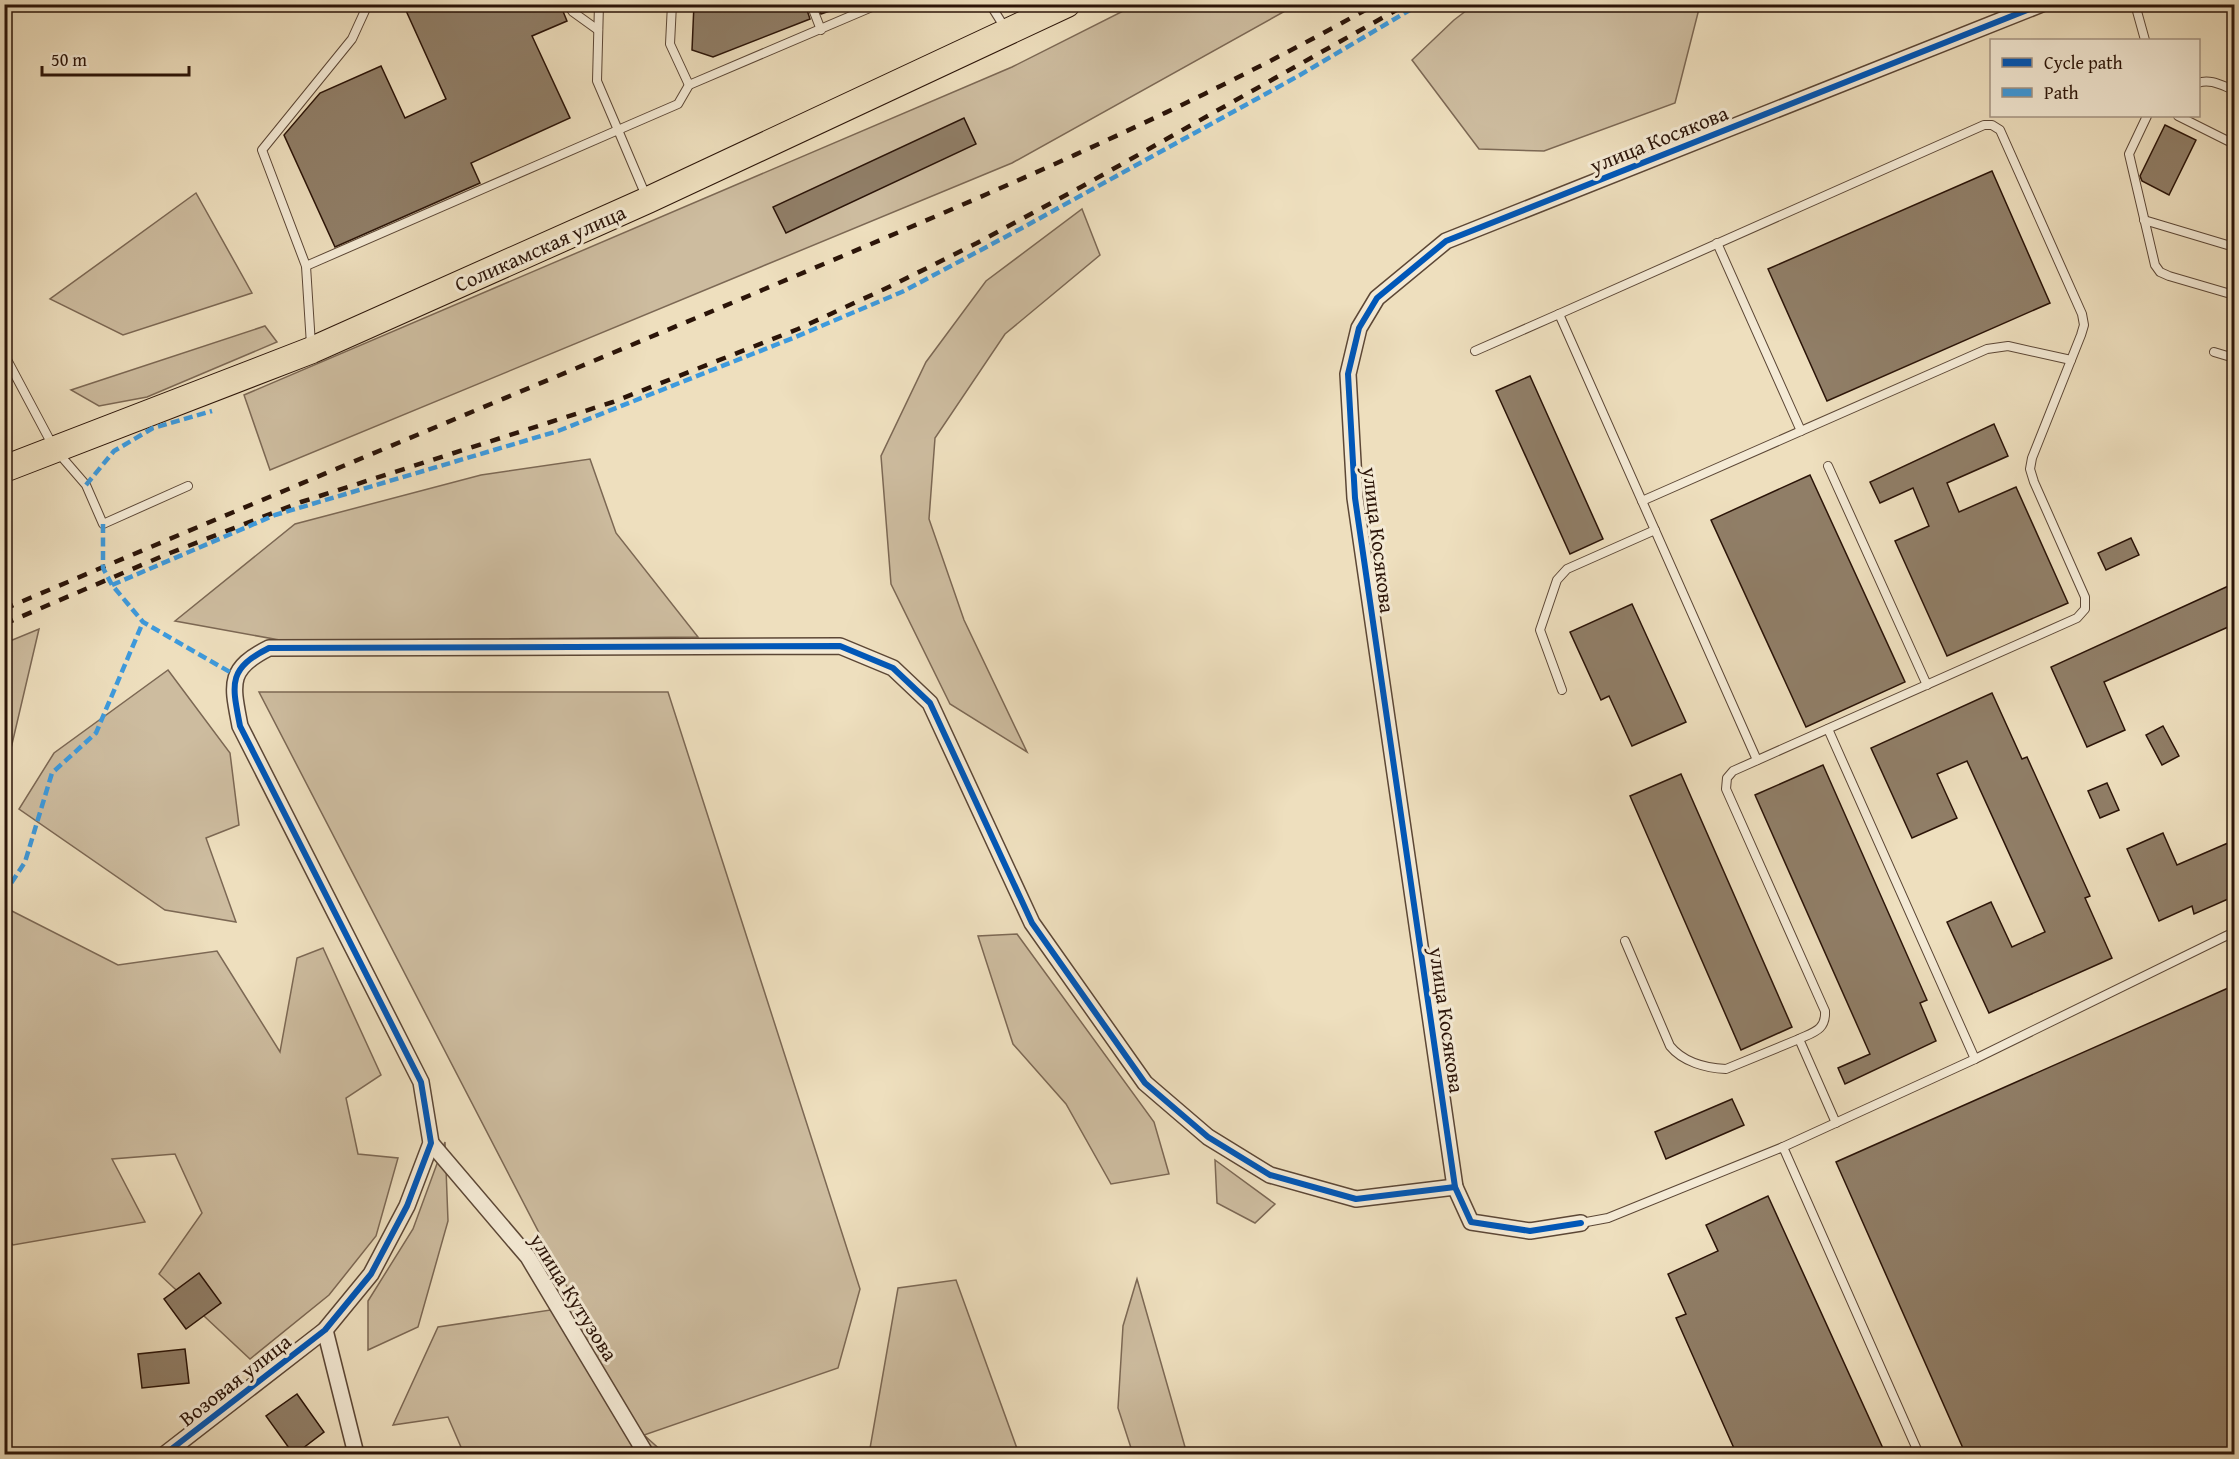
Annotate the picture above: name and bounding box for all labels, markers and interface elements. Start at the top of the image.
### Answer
scale bar [42,39,189,77]
legend [1990,39,2200,117]
text: 50 m [51,46,87,73]
text: Cycle path [2044,49,2123,76]
text: Path [2044,79,2079,106]
street label: улица Косякова [1584,97,1733,181]
street label: Соликамская улица [449,196,631,300]
street label: улица Косякова [1355,464,1403,615]
street label: улица Косякова [1421,944,1473,1095]
street label: улица Кутузова [522,1226,626,1367]
street label: Возовая улица [172,1326,298,1434]

